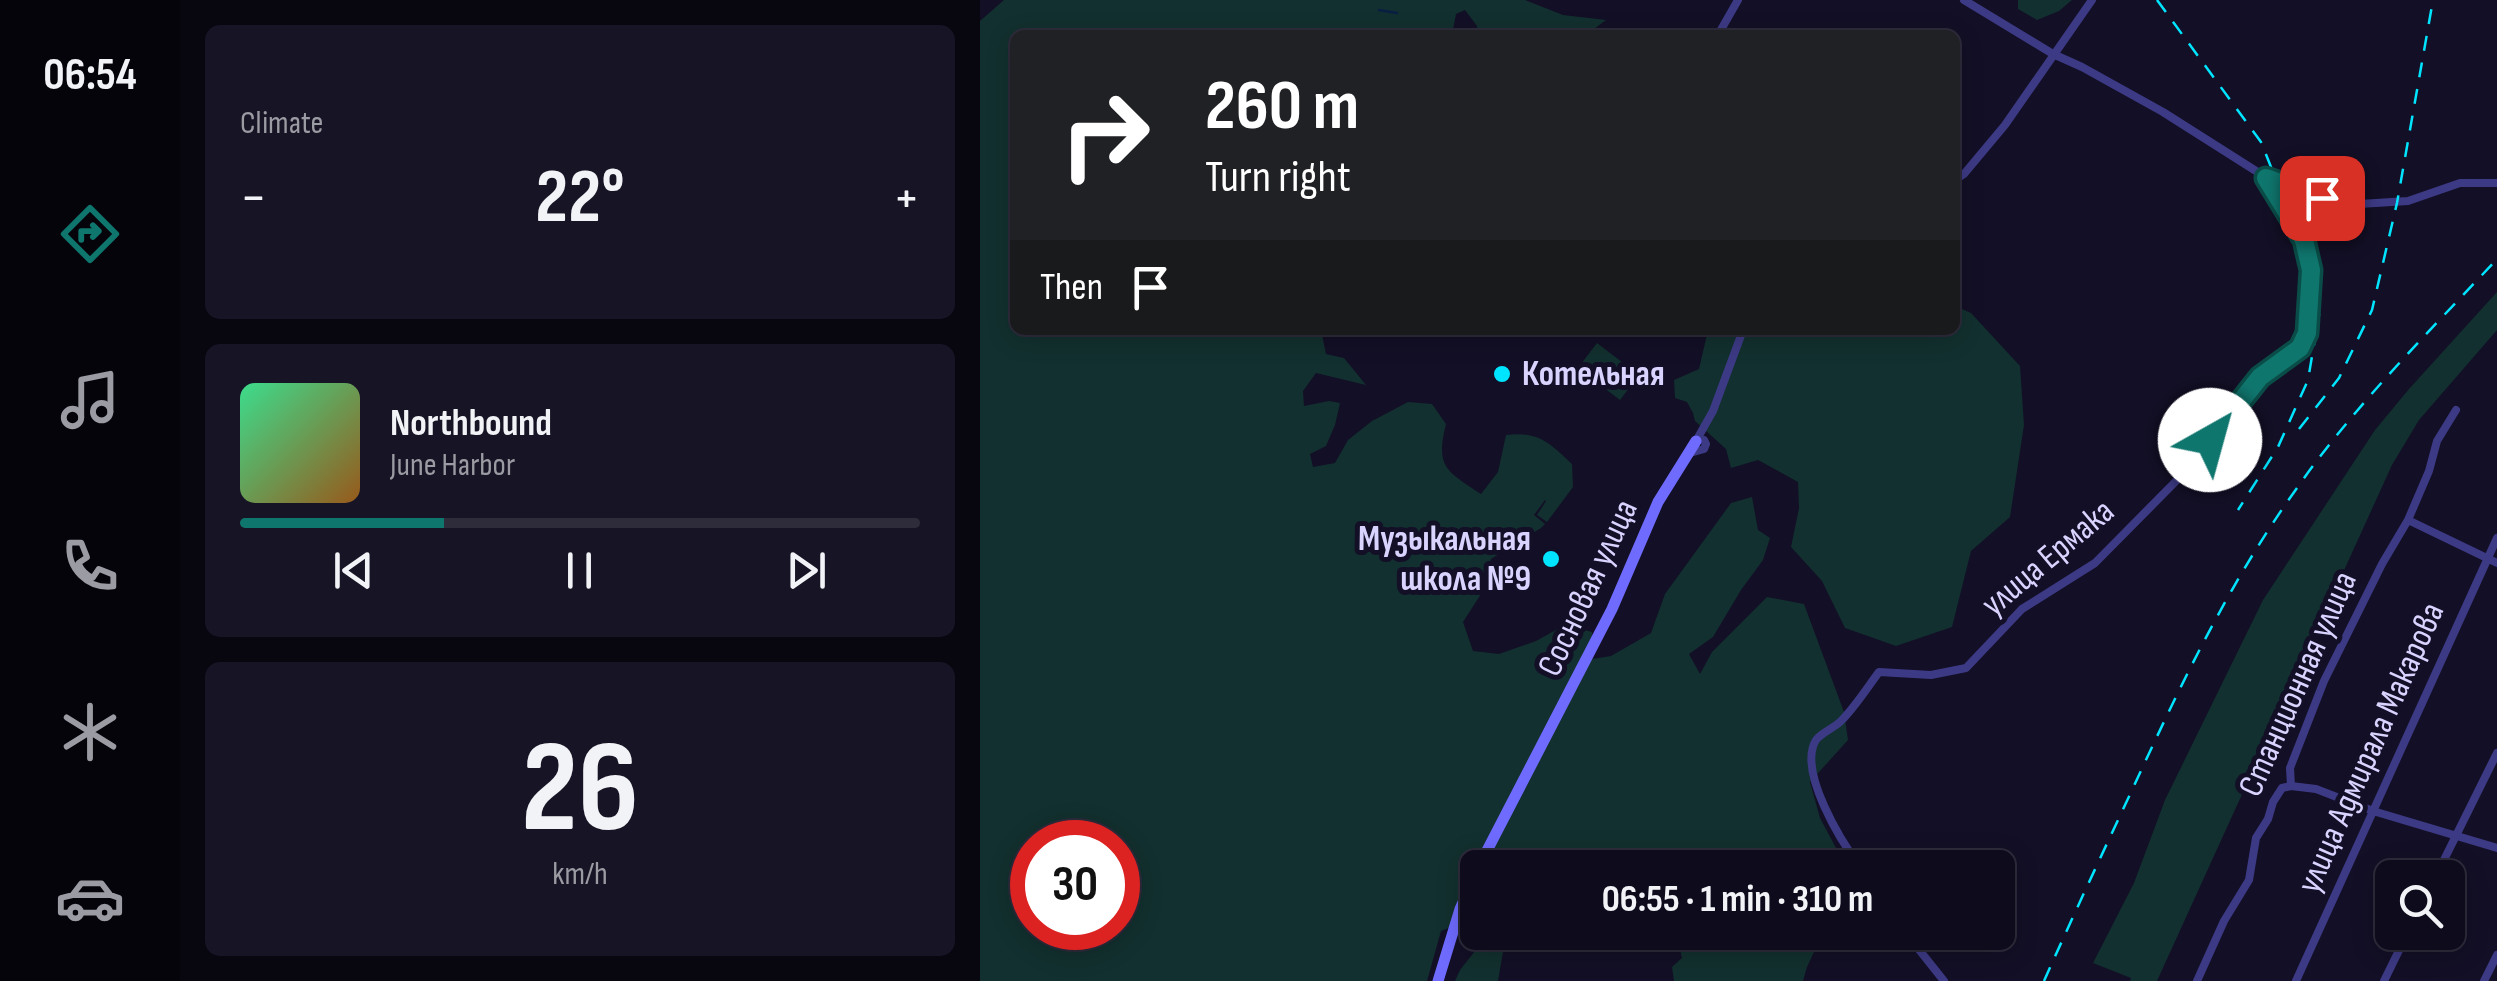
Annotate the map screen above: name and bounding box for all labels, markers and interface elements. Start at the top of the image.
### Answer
text: 06:54 [43,48,137,103]
text: 260 m [1205,65,1359,149]
icon: right [1040,70,1170,200]
text: Climate [240,104,323,143]
text: Turn right [1205,150,1351,205]
text: 22° [535,153,625,244]
pin [2280,156,2365,241]
text: − [240,165,267,232]
text: + [893,165,920,232]
icon: arrive [2295,171,2350,226]
icon: directions [55,199,125,269]
icon: arrive [1123,260,1178,315]
text: Then [1040,265,1103,310]
place label: Котельная [1522,353,1665,396]
marker: Котельная [1491,363,1513,385]
icon: music [55,365,125,435]
position arrow [2158,388,2262,492]
text: Northbound [390,401,552,446]
text: June Harbor [390,446,515,485]
street label: улица Ермака [1973,490,2123,626]
street label: Сосновая улица [1528,493,1648,683]
place label: Музыкальная школа №9 [1358,518,1531,601]
icon: phone [55,531,125,601]
icon: previous [326,543,381,598]
icon: pause [552,543,607,598]
icon: next [779,543,834,598]
marker: Музыкальная школа №9 [1540,548,1562,570]
street label: Станционная улица [2229,565,2367,803]
street label: улица Адмирала Макарова [2288,596,2454,900]
icon: climate [55,697,125,767]
text: 26 [521,712,639,868]
speed limit sign: 30 [1010,820,1140,950]
text: km/h [552,855,608,894]
map controls [2375,860,2465,950]
button: search [2375,860,2465,950]
icon: car [55,863,125,933]
text: 06:55 · 1 min · 310 m [1602,877,1873,922]

